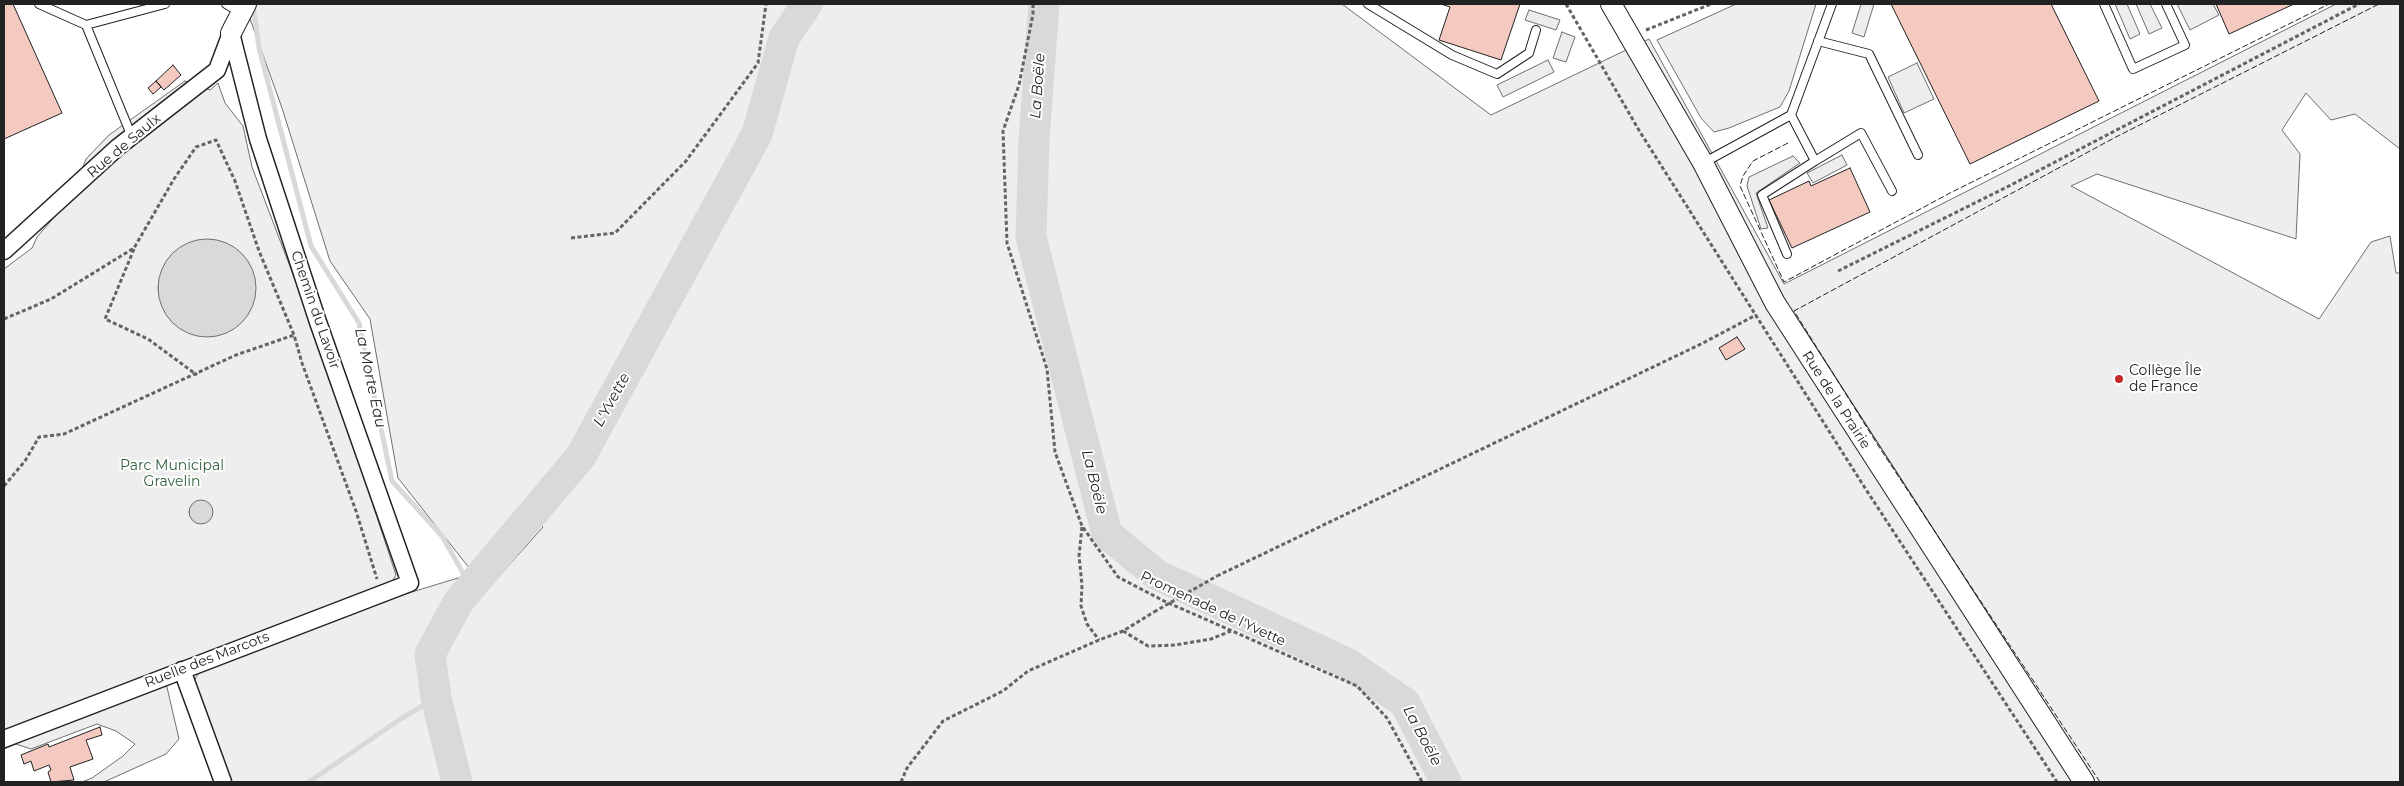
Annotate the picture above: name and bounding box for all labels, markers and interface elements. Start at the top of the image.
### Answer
water label: La Boële [1027,53,1049,119]
street label: Rue de Saulx [84,110,164,182]
street label: Chemin du Lavoir [287,249,343,371]
water label: La Morte Eau [351,326,389,430]
street label: Rue de la Prairie [1798,348,1874,452]
place label: Collège Île de France [2129,363,2202,396]
water label: L'Yvette [590,370,634,430]
marker: Collège Île de France [2113,373,2125,385]
water label: La Boële [1077,448,1111,516]
park label: Parc Municipal Gravelin [120,458,224,491]
street label: Promenade de l'Yvette [1138,568,1288,650]
street label: Ruelle des Marcots [142,628,272,692]
water label: La Boële [1399,703,1445,769]

